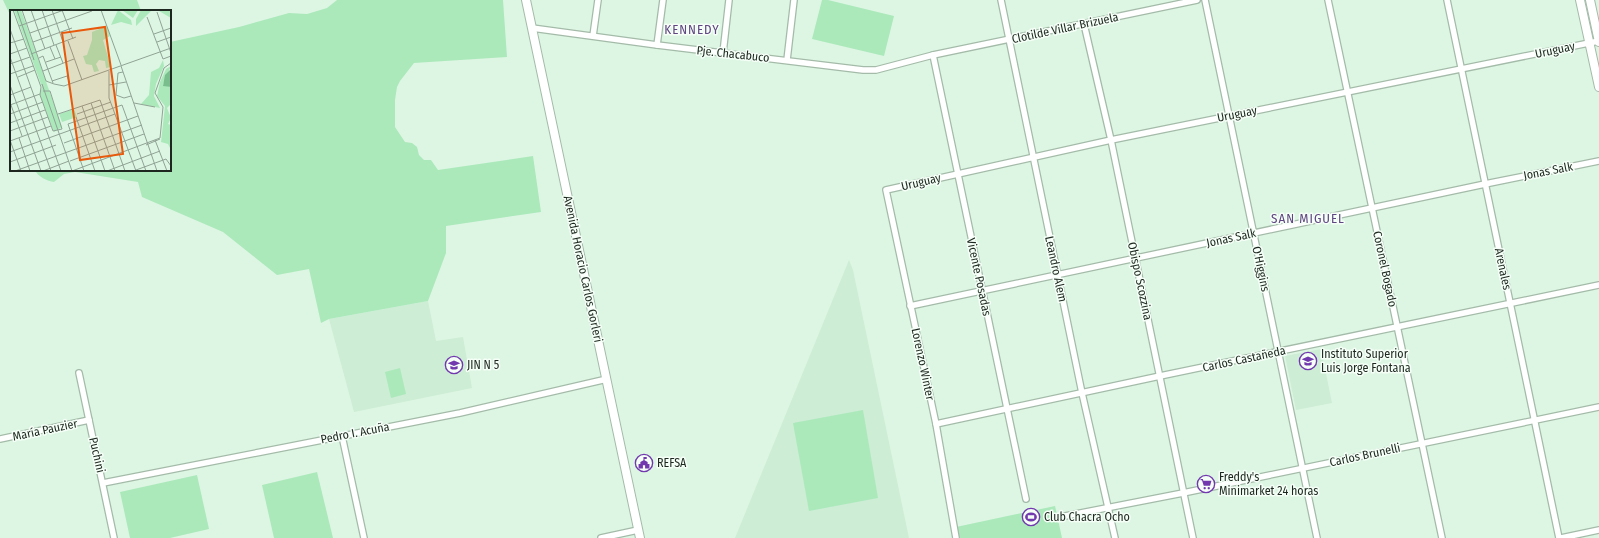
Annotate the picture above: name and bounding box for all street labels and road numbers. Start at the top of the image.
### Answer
street label: Clotilde Villar Brizuela [1010,10,1120,46]
street label: Uruguay [1534,39,1577,61]
street label: Pje. Chacabuco [696,43,770,65]
street label: Uruguay [1216,103,1259,125]
street label: Jonas Salk [1522,159,1574,183]
street label: Uruguay [900,170,943,193]
street label: Avenida Horacio Carlos Gorleri [561,194,605,344]
street label: Jonas Salk [1205,226,1257,250]
street label: Coronel Bogado [1370,230,1400,308]
street label: Leandro Alem [1042,235,1070,303]
street label: Vicente Posadas [964,237,994,317]
street label: Obispo Scozzina [1125,241,1155,321]
street label: O'Higgins [1249,245,1273,293]
street label: Arenales [1492,247,1514,291]
street label: Lorenzo Winter [909,327,938,402]
street label: Carlos Castañeda [1201,343,1287,375]
street label: María Pauzier [11,416,80,444]
street label: Pedro I. Acuña [319,419,391,447]
street label: Puchini [86,436,108,474]
street label: Carlos Brunelli [1328,441,1402,469]

